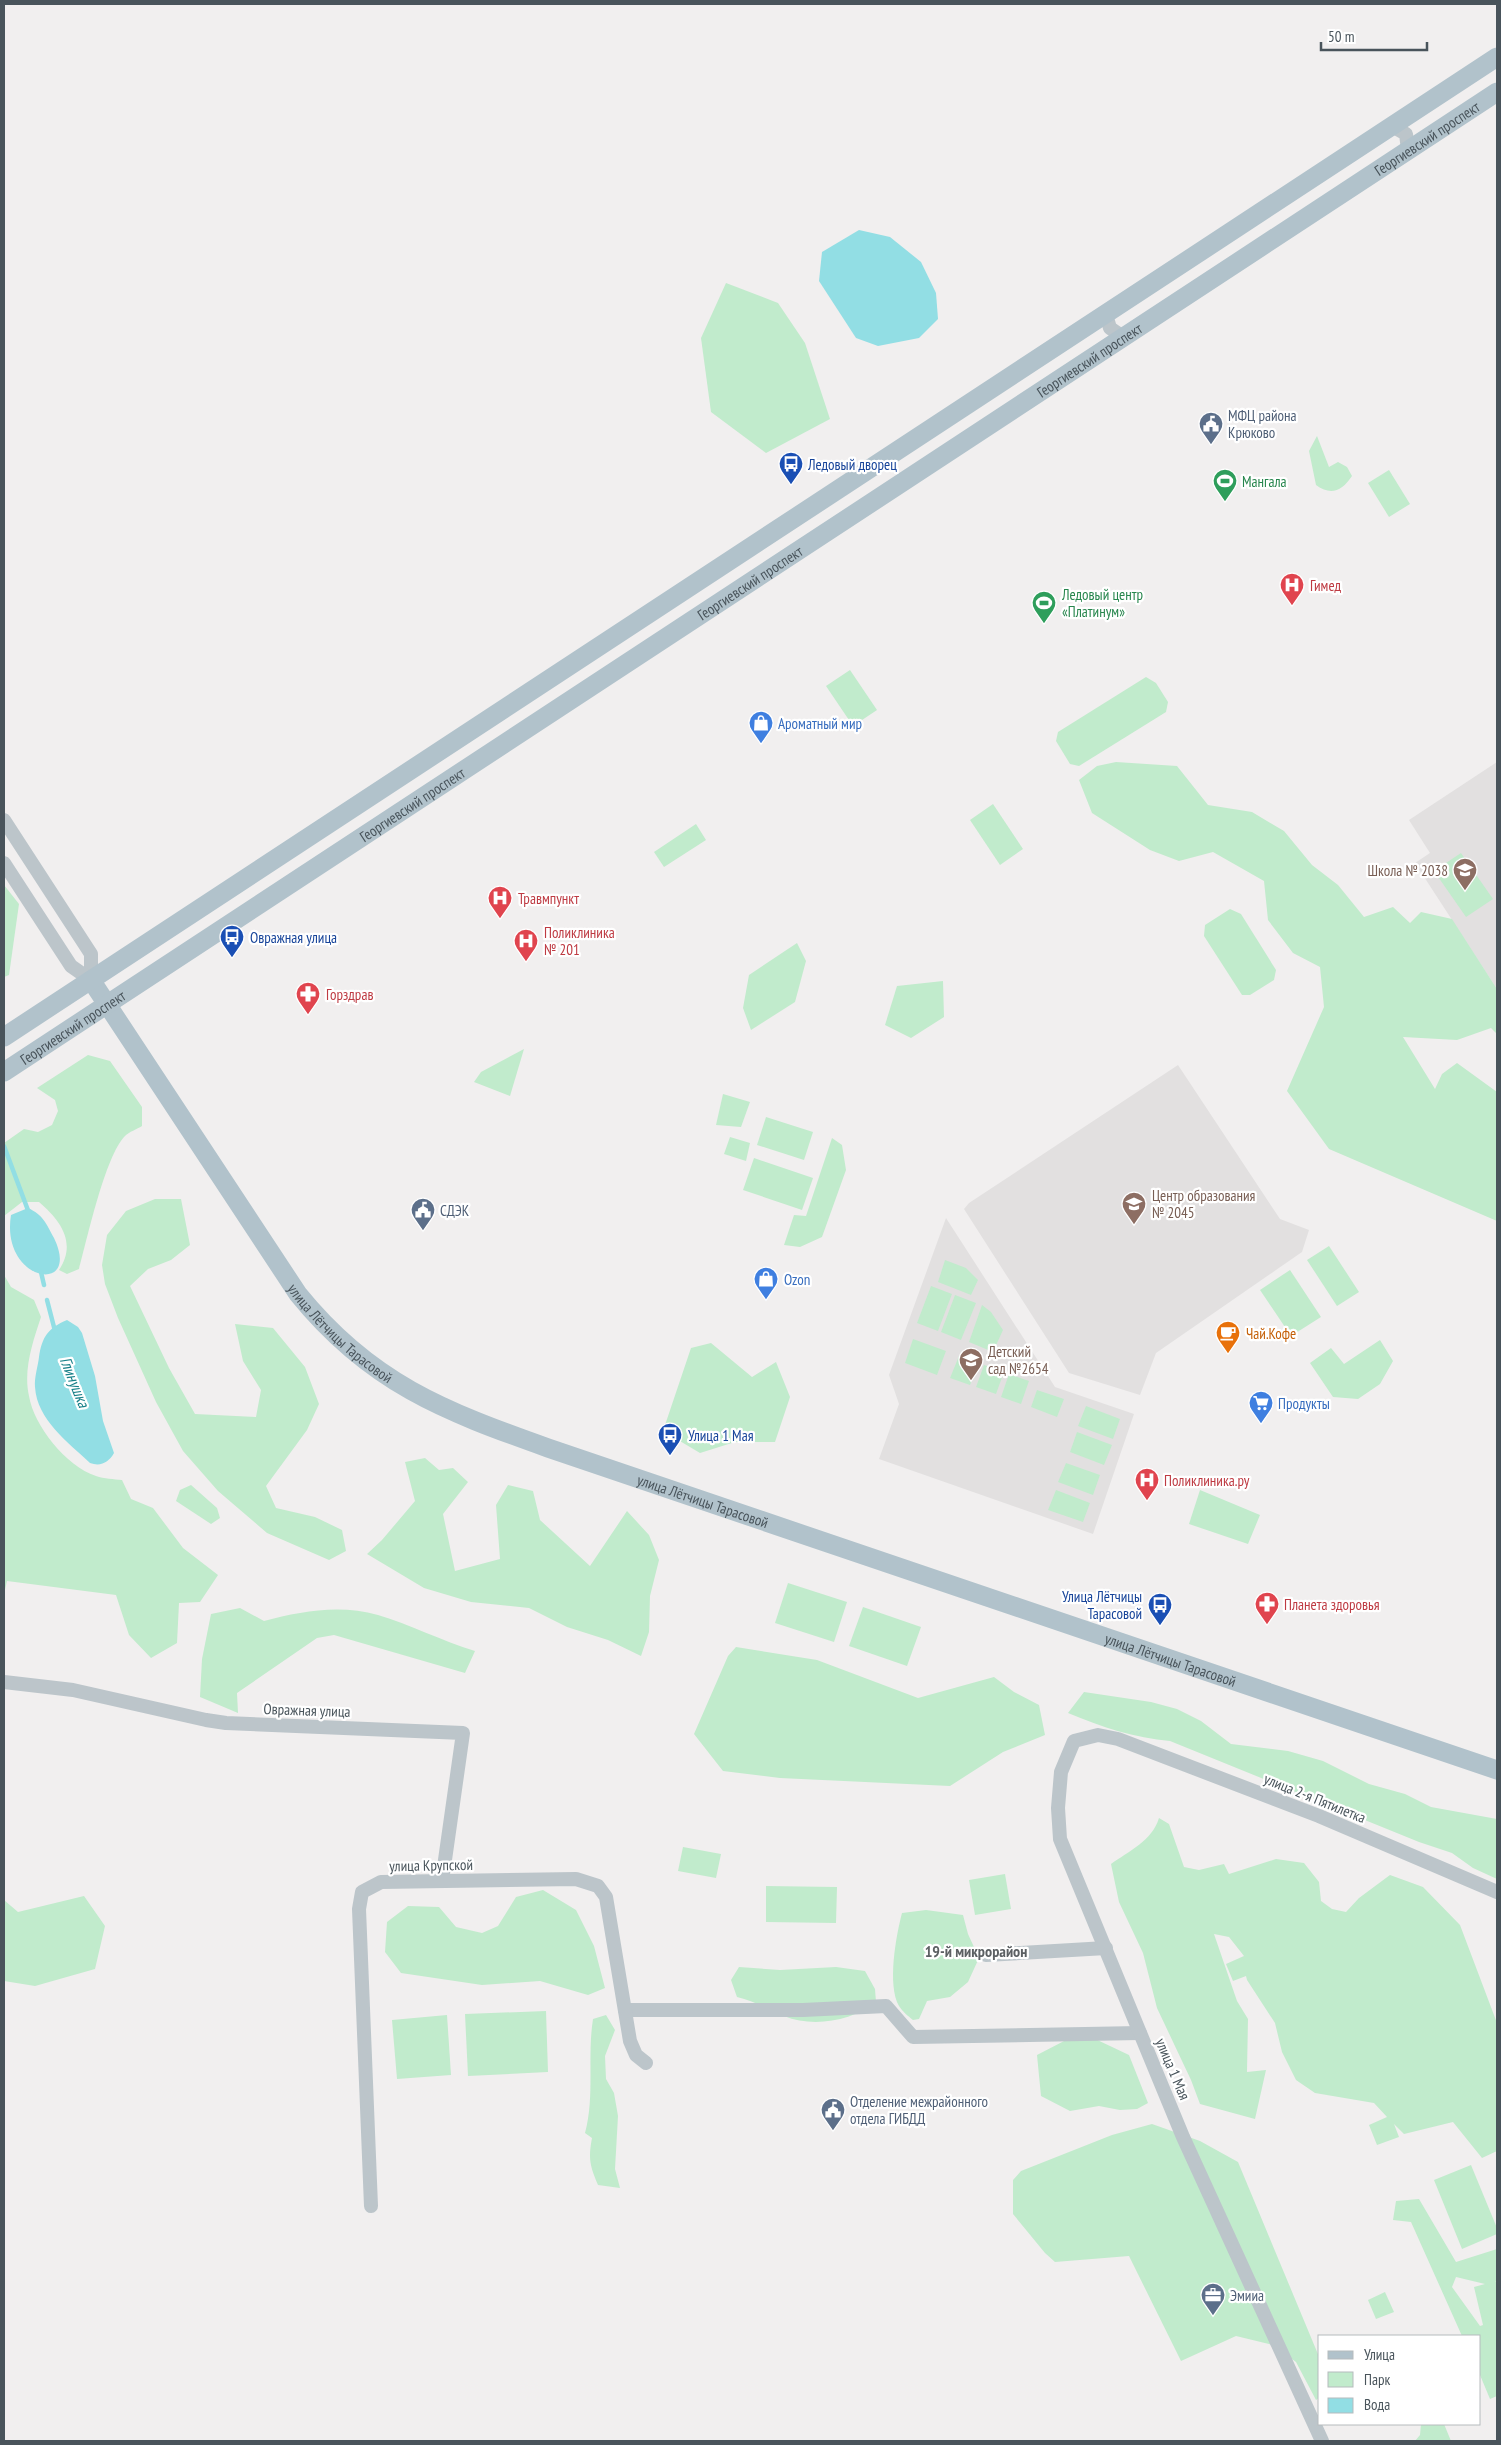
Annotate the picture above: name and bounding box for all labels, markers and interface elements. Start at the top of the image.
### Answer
scale bar [1321,20,1427,52]
text: 50 m [1328,27,1354,46]
street label: Георгиевский проспект [1371,97,1483,179]
street label: Георгиевский проспект [1033,318,1145,401]
place label: МФЦ района Крюково [1228,406,1297,442]
public building icon: МФЦ района Крюково [1198,411,1224,445]
bus stop icon: Ледовый дворец [778,451,804,485]
place label: Ледовый дворец [807,455,897,474]
sports icon: Мангала [1212,468,1238,502]
place label: Мангала [1242,472,1287,491]
street label: Георгиевский проспект [693,541,806,624]
hospital icon: Гимед [1279,572,1305,606]
place label: Гимед [1310,576,1341,595]
place label: Ледовый центр «Платинум» [1061,585,1143,621]
sports icon: Ледовый центр «Платинум» [1031,590,1057,624]
shop icon: Ароматный мир [748,710,774,744]
place label: Ароматный мир [778,714,862,733]
street label: Георгиевский проспект [356,763,468,846]
school or university icon: Школа № 2038 [1452,857,1478,891]
place label: Школа № 2038 [1368,861,1448,880]
hospital icon: Травмпункт [487,885,513,919]
place label: Травмпункт [518,889,579,908]
place label: Поликлиника № 201 [544,923,615,959]
bus stop icon: Овражная улица [219,924,245,958]
place label: Овражная улица [250,928,337,947]
hospital icon: Поликлиника № 201 [513,928,539,962]
pharmacy icon: Горздрав [295,981,321,1015]
street label: Георгиевский проспект [16,985,129,1068]
place label: Горздрав [326,985,373,1004]
place label: Центр образования № 2045 [1152,1186,1256,1222]
school or university icon: Центр образования № 2045 [1121,1191,1147,1225]
public building icon: СДЭК [410,1197,436,1231]
place label: СДЭК [440,1201,470,1220]
shop icon: Ozon [753,1266,779,1300]
place label: Ozon [784,1270,810,1289]
street label: улица Лётчицы Тарасовой [284,1280,396,1387]
cafe icon: Чай.Кофе [1215,1320,1241,1354]
place label: Чай.Кофе [1246,1324,1296,1343]
place label: Детский сад №2654 [988,1342,1049,1378]
school or university icon: Детский сад №2654 [958,1347,984,1381]
water label: Глинушка [56,1354,95,1412]
supermarket icon: Продукты [1248,1390,1274,1424]
place label: Продукты [1278,1394,1330,1413]
bus stop icon: Улица 1 Мая [657,1422,683,1456]
place label: Улица 1 Мая [688,1426,754,1445]
hospital icon: Поликлиника.ру [1134,1467,1160,1501]
street label: улица Лётчицы Тарасовой [635,1470,771,1532]
place label: Поликлиника.ру [1164,1471,1250,1490]
place label: Улица Лётчицы Тарасовой [1062,1587,1142,1623]
pharmacy icon: Планета здоровья [1254,1591,1280,1625]
bus stop icon: Улица Лётчицы Тарасовой [1147,1592,1173,1626]
place label: Планета здоровья [1284,1595,1380,1614]
street label: улица Лётчицы Тарасовой [1103,1628,1239,1690]
street label: Овражная улица [263,1699,351,1721]
street label: улица 2-я Пятилетка [1261,1769,1369,1827]
street label: улица Крупской [389,1855,473,1875]
district label: 19-й микрорайон [925,1941,1027,1961]
street label: улица 1 Мая [1152,2035,1195,2103]
place label: Отделение межрайонного отдела ГИБДД [850,2092,988,2128]
public building icon: Отделение межрайонного отдела ГИБДД [820,2097,846,2131]
office icon: Эмииа [1200,2282,1226,2316]
place label: Эмииа [1230,2286,1264,2305]
legend [1318,2335,1481,2425]
text: Улица [1364,2345,1395,2364]
text: Парк [1364,2370,1390,2389]
text: Вода [1364,2395,1390,2414]

